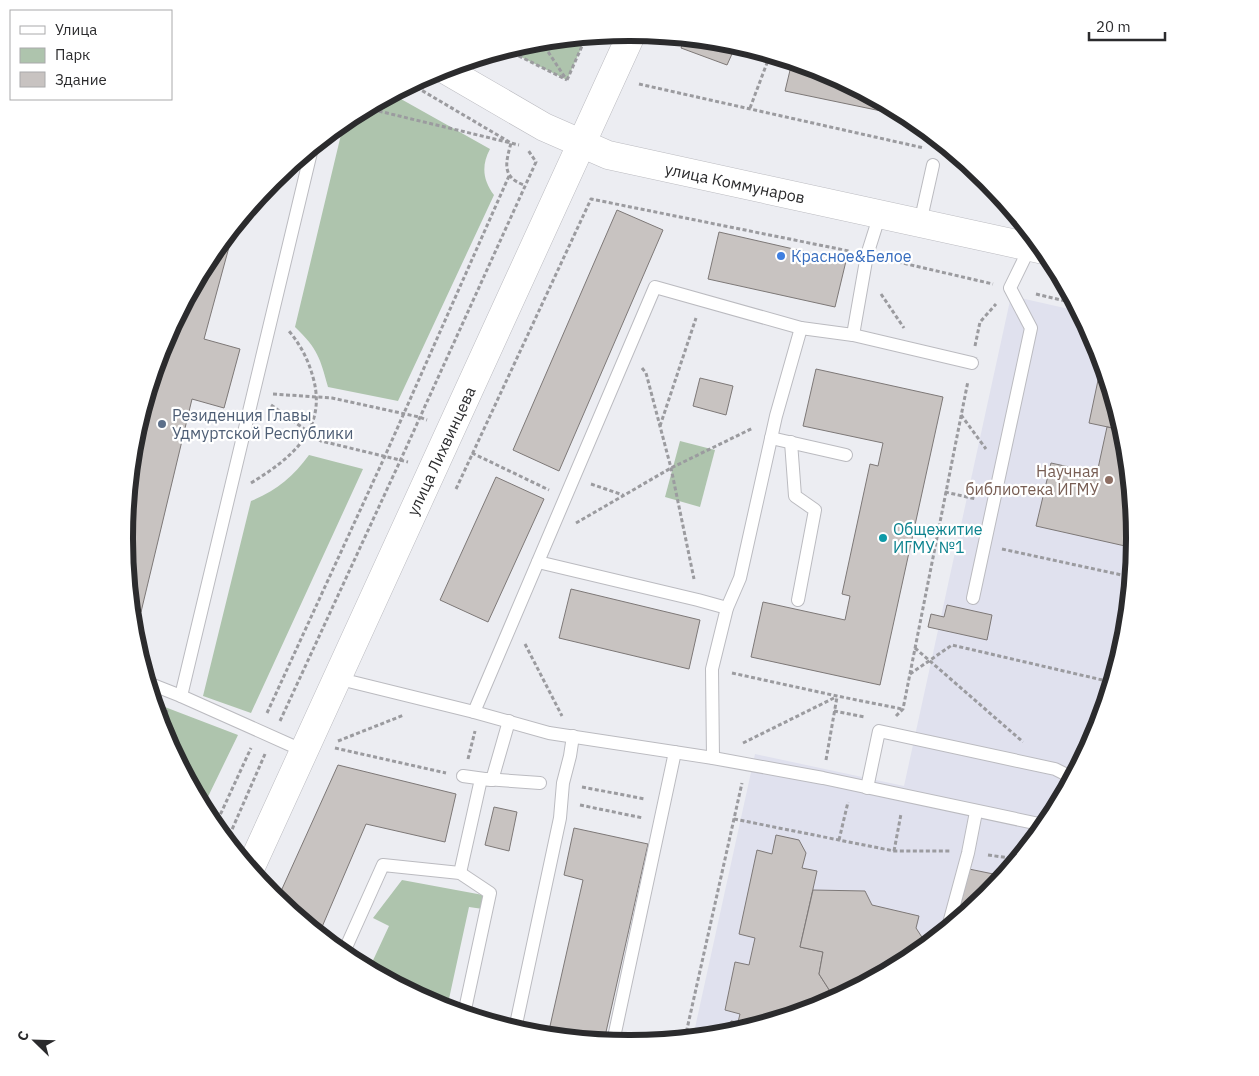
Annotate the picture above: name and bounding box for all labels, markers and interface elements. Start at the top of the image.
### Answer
legend [10,10,172,100]
scale bar [1089,10,1165,42]
text: 20 m [1096,17,1131,36]
text: Улица [55,20,97,39]
text: Парк [55,45,90,64]
text: Здание [55,70,107,89]
street label: улица Коммунаров [663,158,807,208]
place label: Красное&Белое [791,246,912,266]
marker: Красное&Белое [775,250,787,262]
street label: улица Лихвинцева [402,383,480,519]
place label: Резиденция Главы Удмуртской Республики [172,405,353,443]
marker: Резиденция Главы Удмуртской Республики [156,418,168,430]
place label: Научная библиотека ИГМУ [966,461,1099,499]
marker: Научная библиотека ИГМУ [1103,474,1115,486]
place label: Общежитие ИГМУ №1 [893,519,983,557]
marker: Общежитие ИГМУ №1 [877,532,889,544]
north arrow [10,1016,60,1066]
text: С [13,1028,33,1044]

